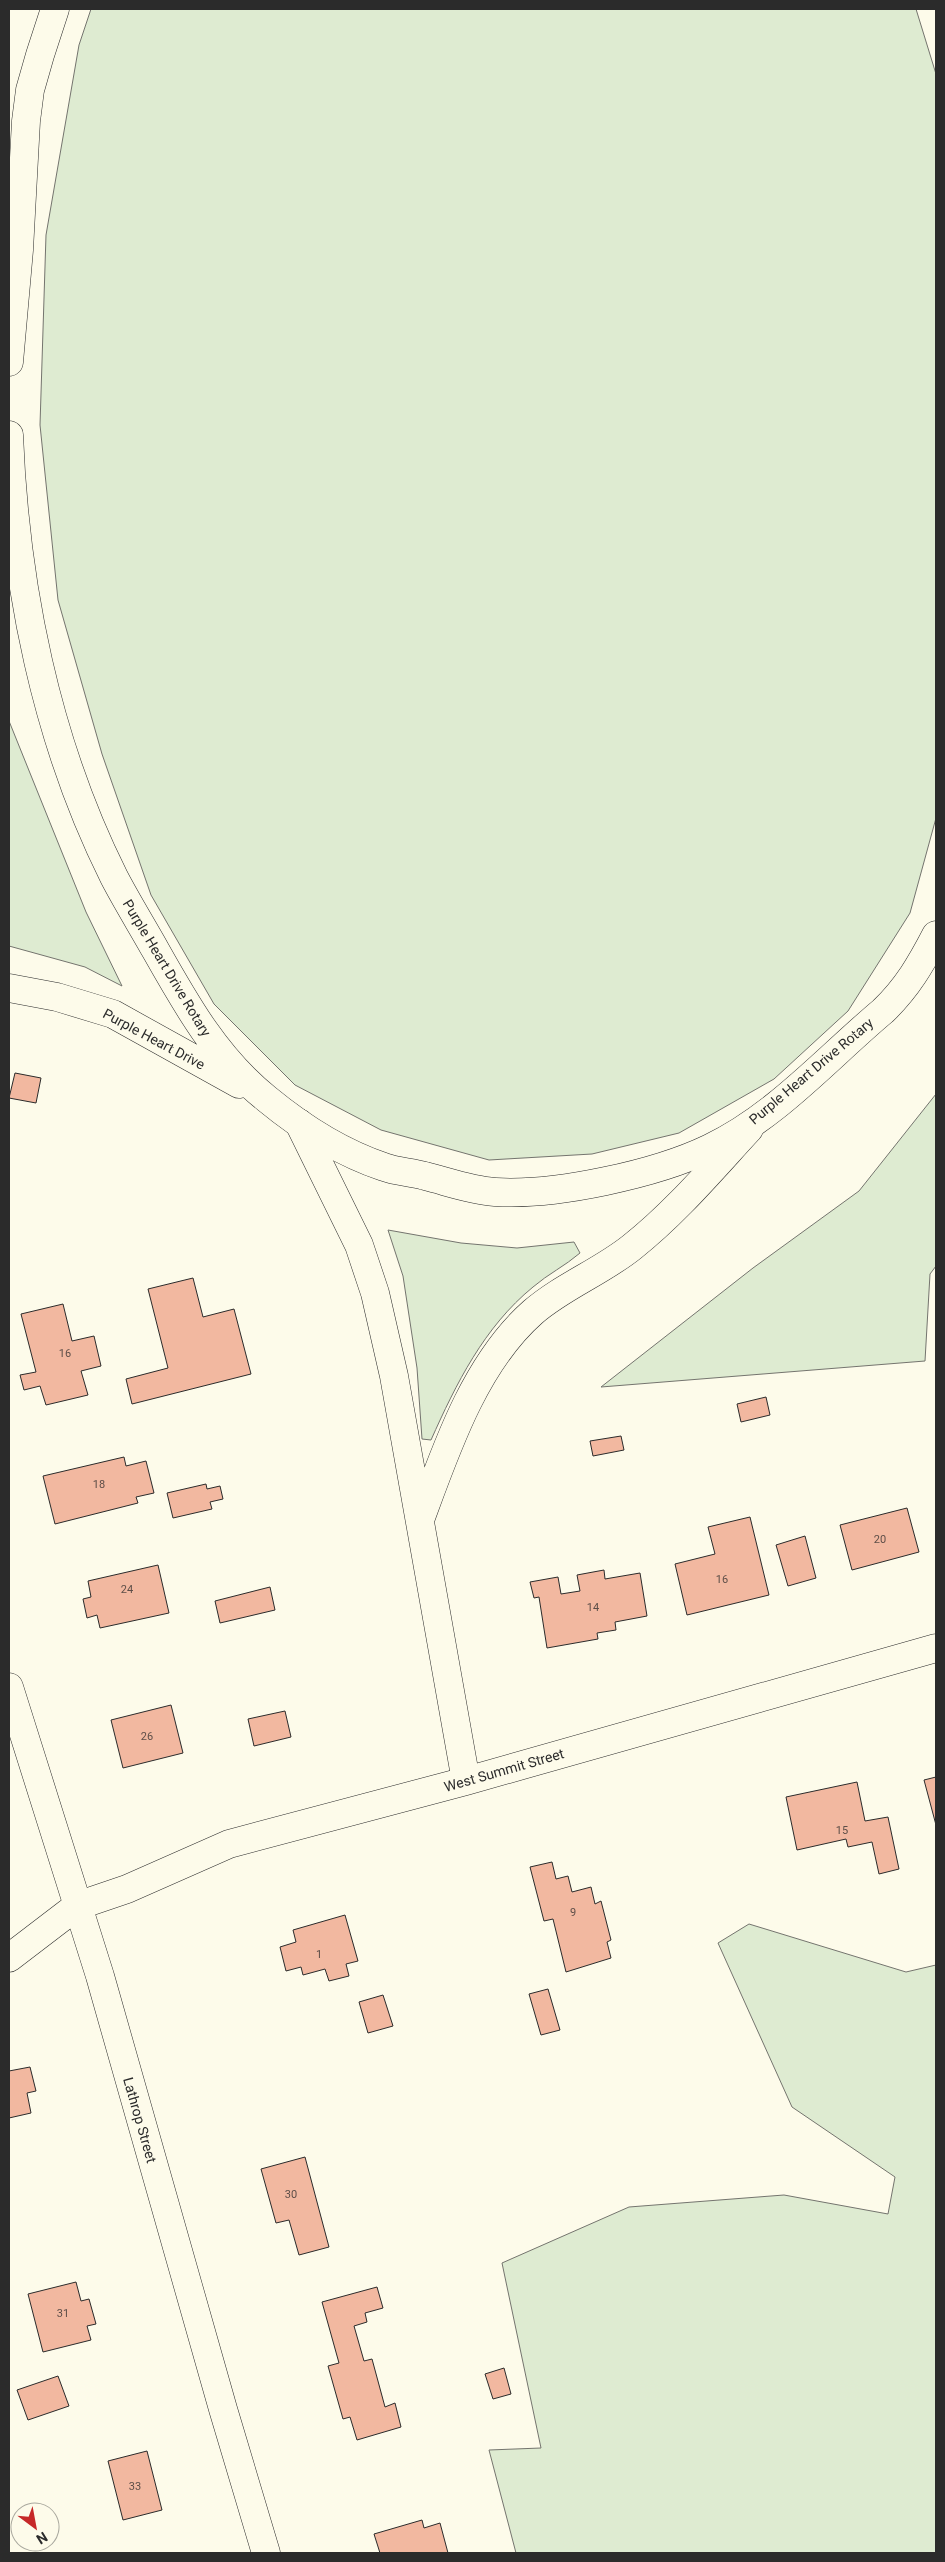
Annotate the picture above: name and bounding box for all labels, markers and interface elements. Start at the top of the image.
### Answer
street label: Purple Heart Drive Rotary [119,896,215,1040]
street label: Purple Heart Drive [100,1005,208,1073]
street label: Purple Heart Drive Rotary [746,1014,877,1128]
house number: 16 [59,1347,71,1360]
house number: 18 [93,1478,105,1491]
house number: 20 [874,1533,886,1546]
house number: 16 [716,1573,728,1586]
house number: 24 [121,1583,133,1596]
house number: 14 [587,1601,599,1614]
house number: 26 [141,1730,153,1743]
street label: West Summit Street [442,1745,566,1795]
house number: 15 [836,1824,848,1837]
house number: 9 [570,1906,576,1919]
house number: 1 [316,1948,322,1961]
street label: Lathrop Street [120,2075,160,2165]
house number: 30 [285,2188,297,2201]
house number: 31 [57,2307,69,2320]
house number: 33 [129,2480,141,2493]
north arrow [10,2502,60,2552]
text: N [33,2529,50,2547]

